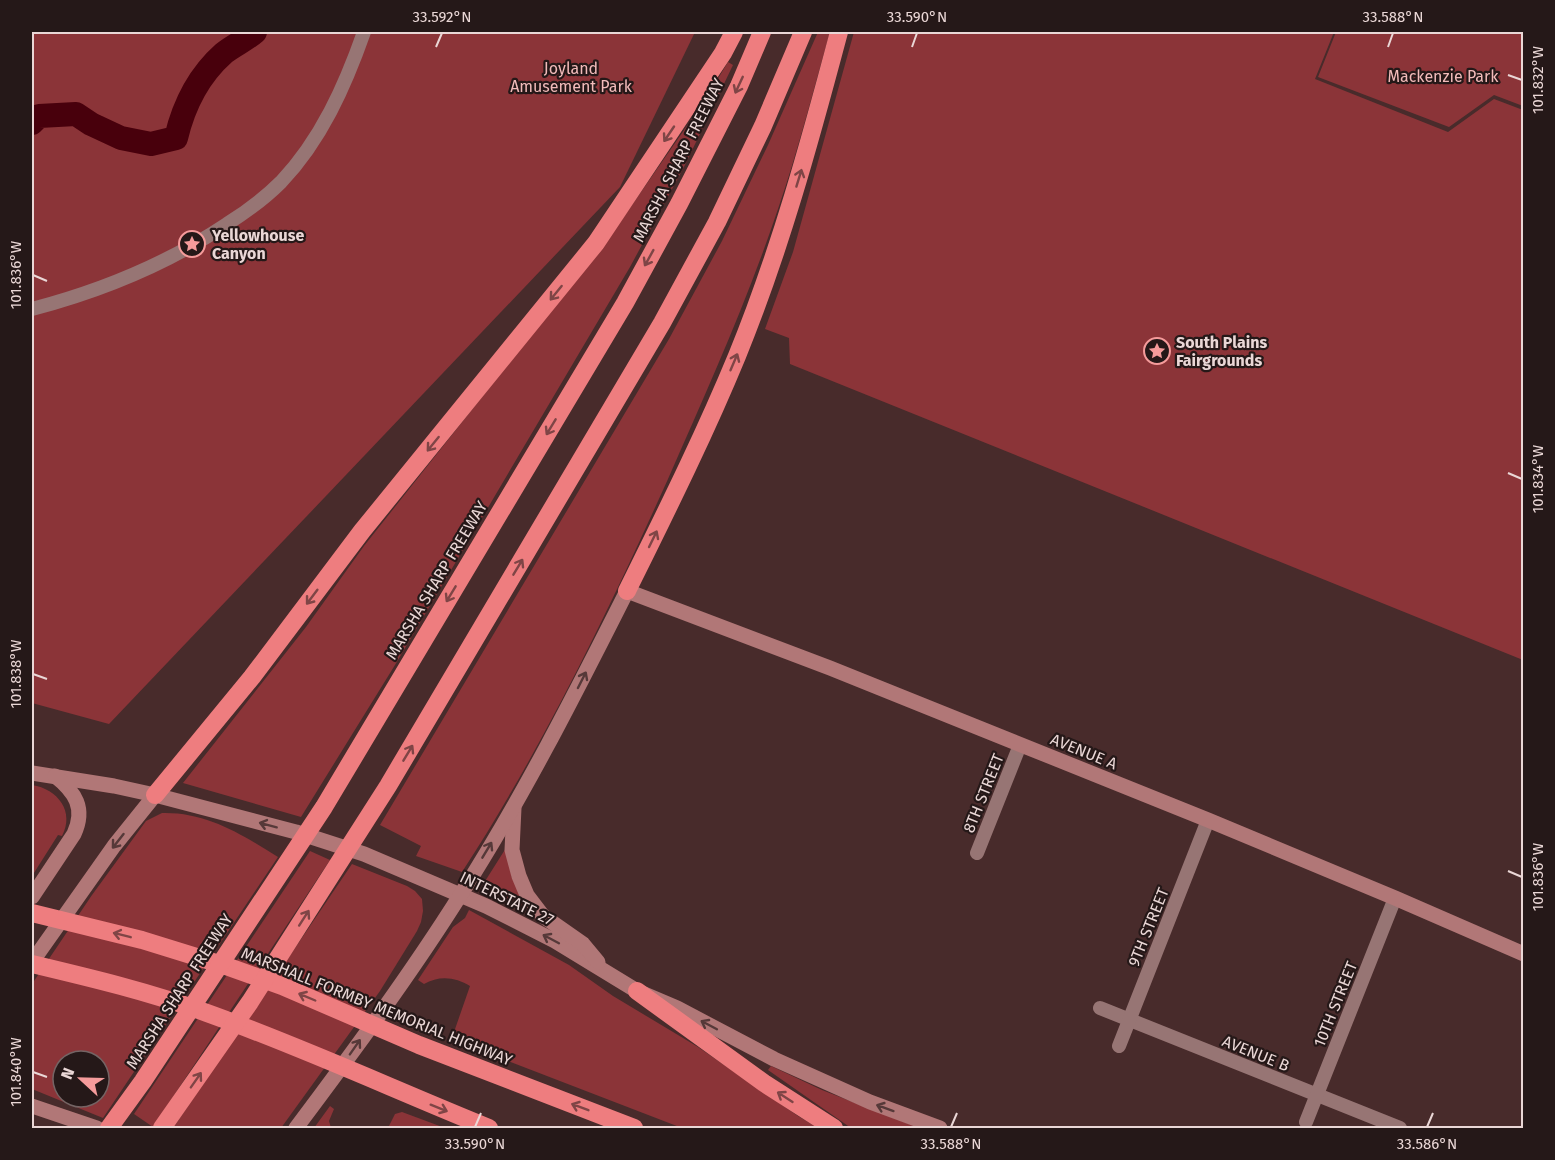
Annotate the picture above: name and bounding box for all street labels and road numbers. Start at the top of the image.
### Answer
street label: MARSHA SHARP FREEWAY [629,75,728,245]
street label: MARSHA SHARP FREEWAY [382,498,491,663]
street label: AVENUE A [1048,730,1121,774]
street label: 8TH STREET [959,750,1008,836]
street label: INTERSTATE 27 [457,868,557,929]
street label: 9TH STREET [1124,884,1173,969]
street label: MARSHA SHARP FREEWAY [122,910,237,1072]
street label: MARSHALL FORMBY MEMORIAL HIGHWAY [239,943,515,1070]
street label: 10TH STREET [1310,958,1361,1050]
street label: AVENUE B [1220,1031,1292,1076]

